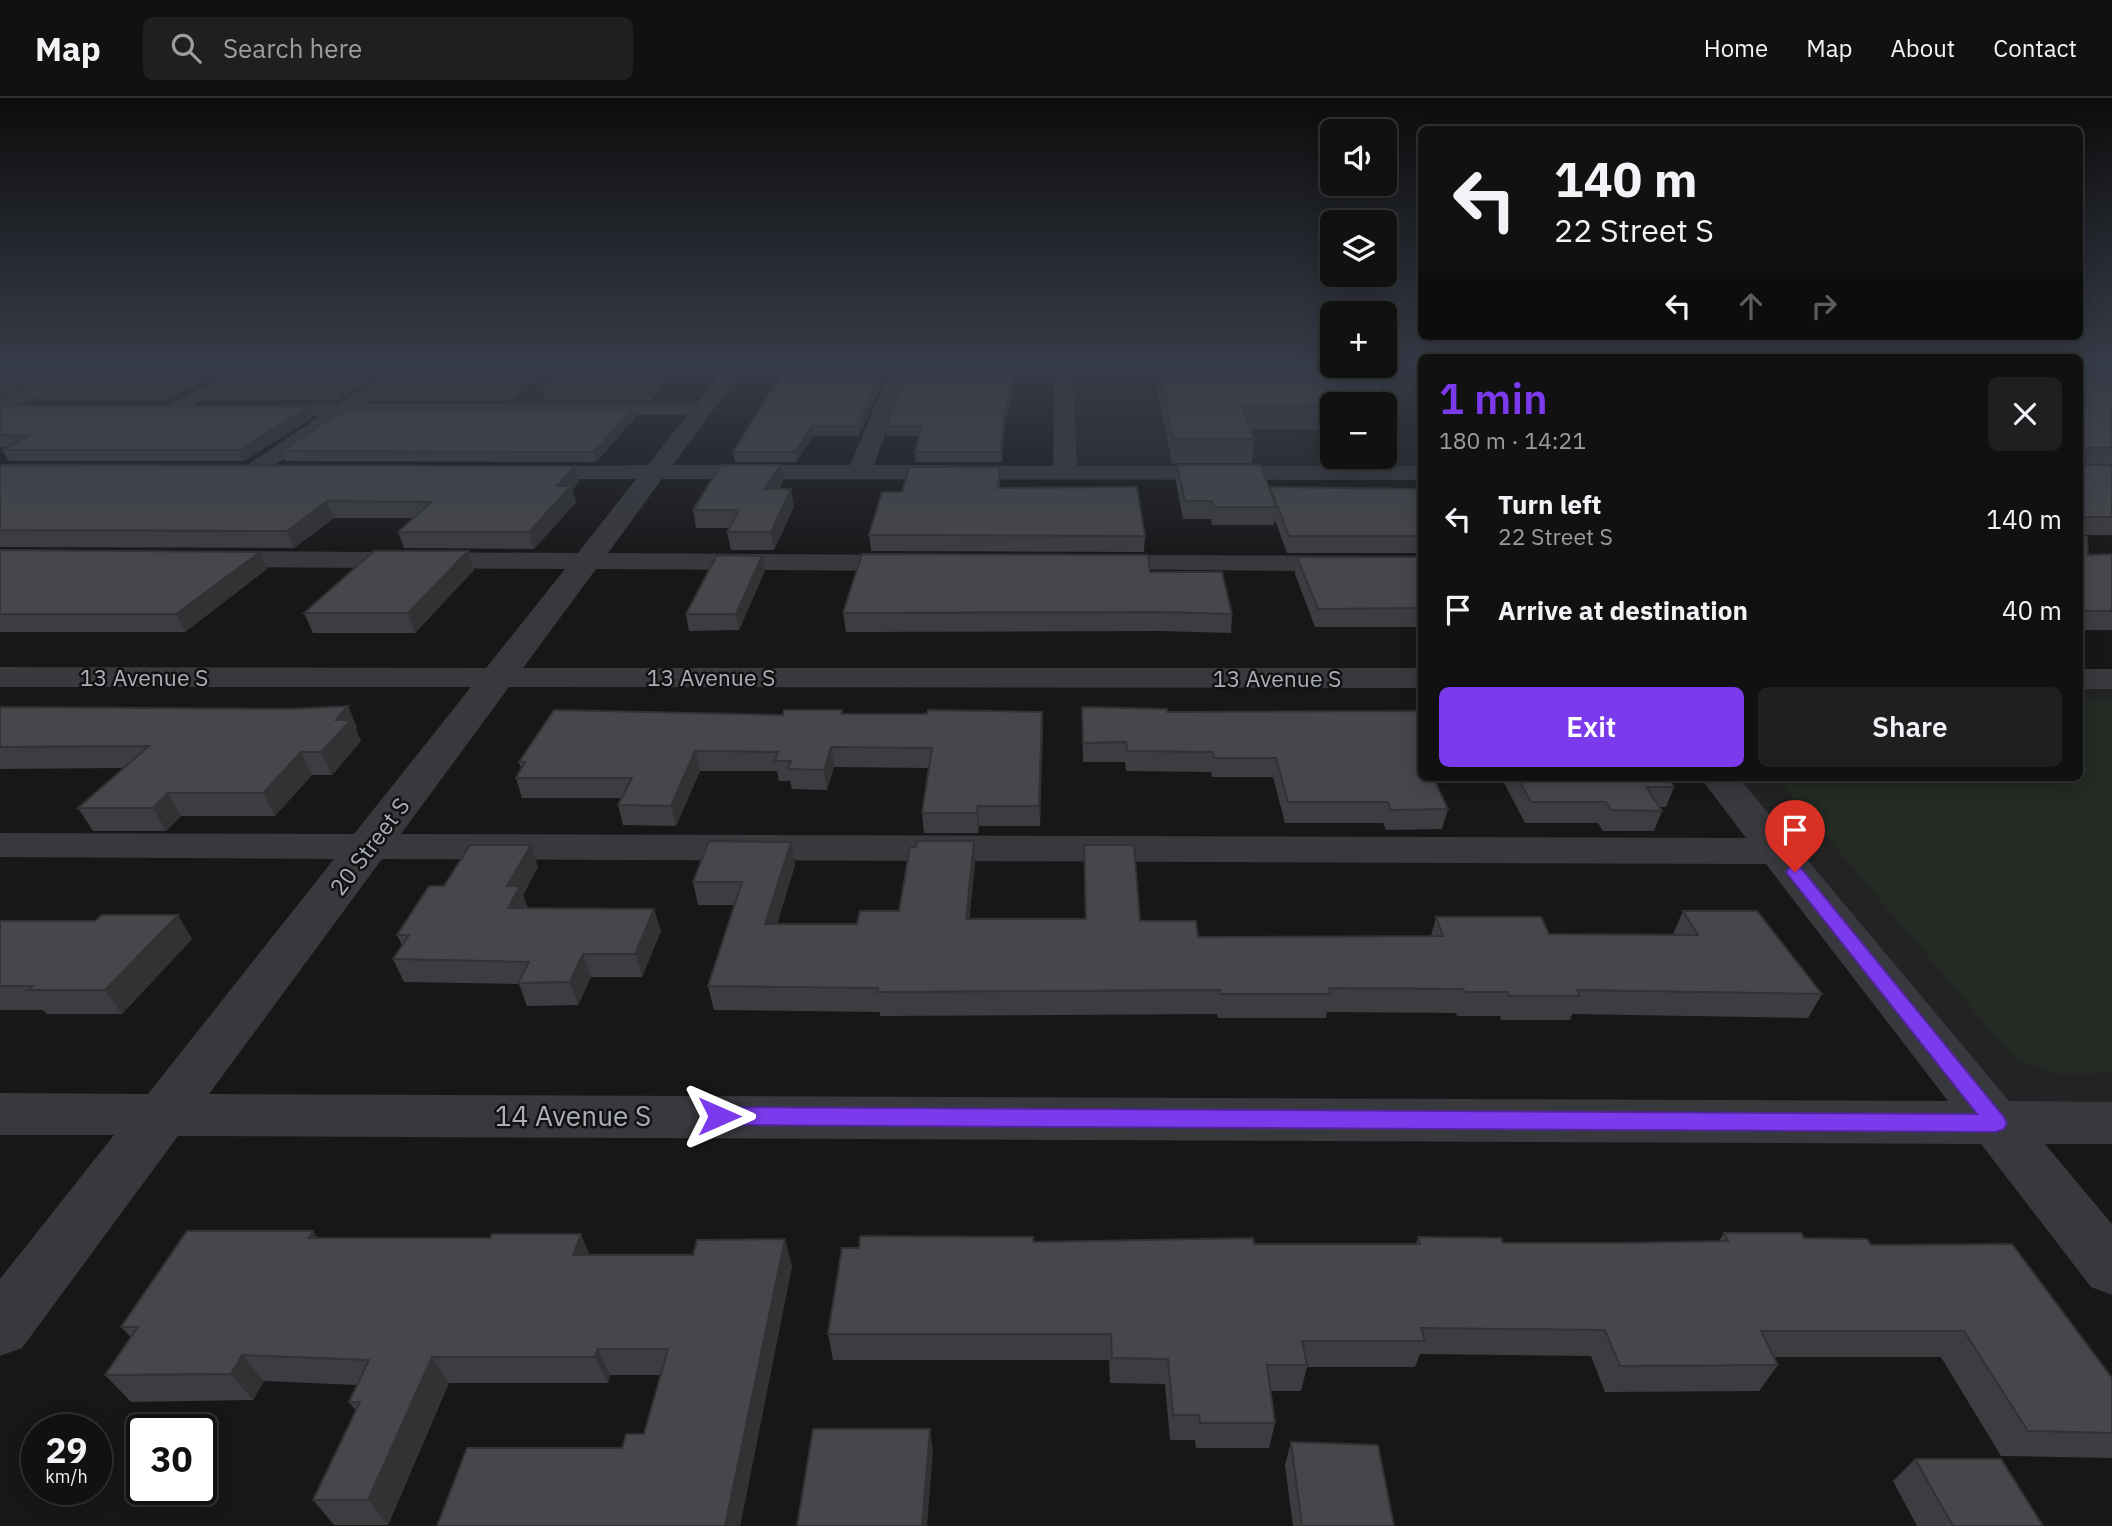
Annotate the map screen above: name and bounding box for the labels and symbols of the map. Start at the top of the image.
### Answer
street label: 13 Avenue S [80,662,208,692]
street label: 13 Avenue S [647,662,775,692]
street label: 13 Avenue S [1213,663,1341,693]
street label: 20 Street S [322,791,416,901]
pin [1765,800,1825,872]
position arrow [682,1079,756,1153]
street label: 14 Avenue S [495,1097,651,1134]
speed limit sign: 30 [126,1414,217,1505]

